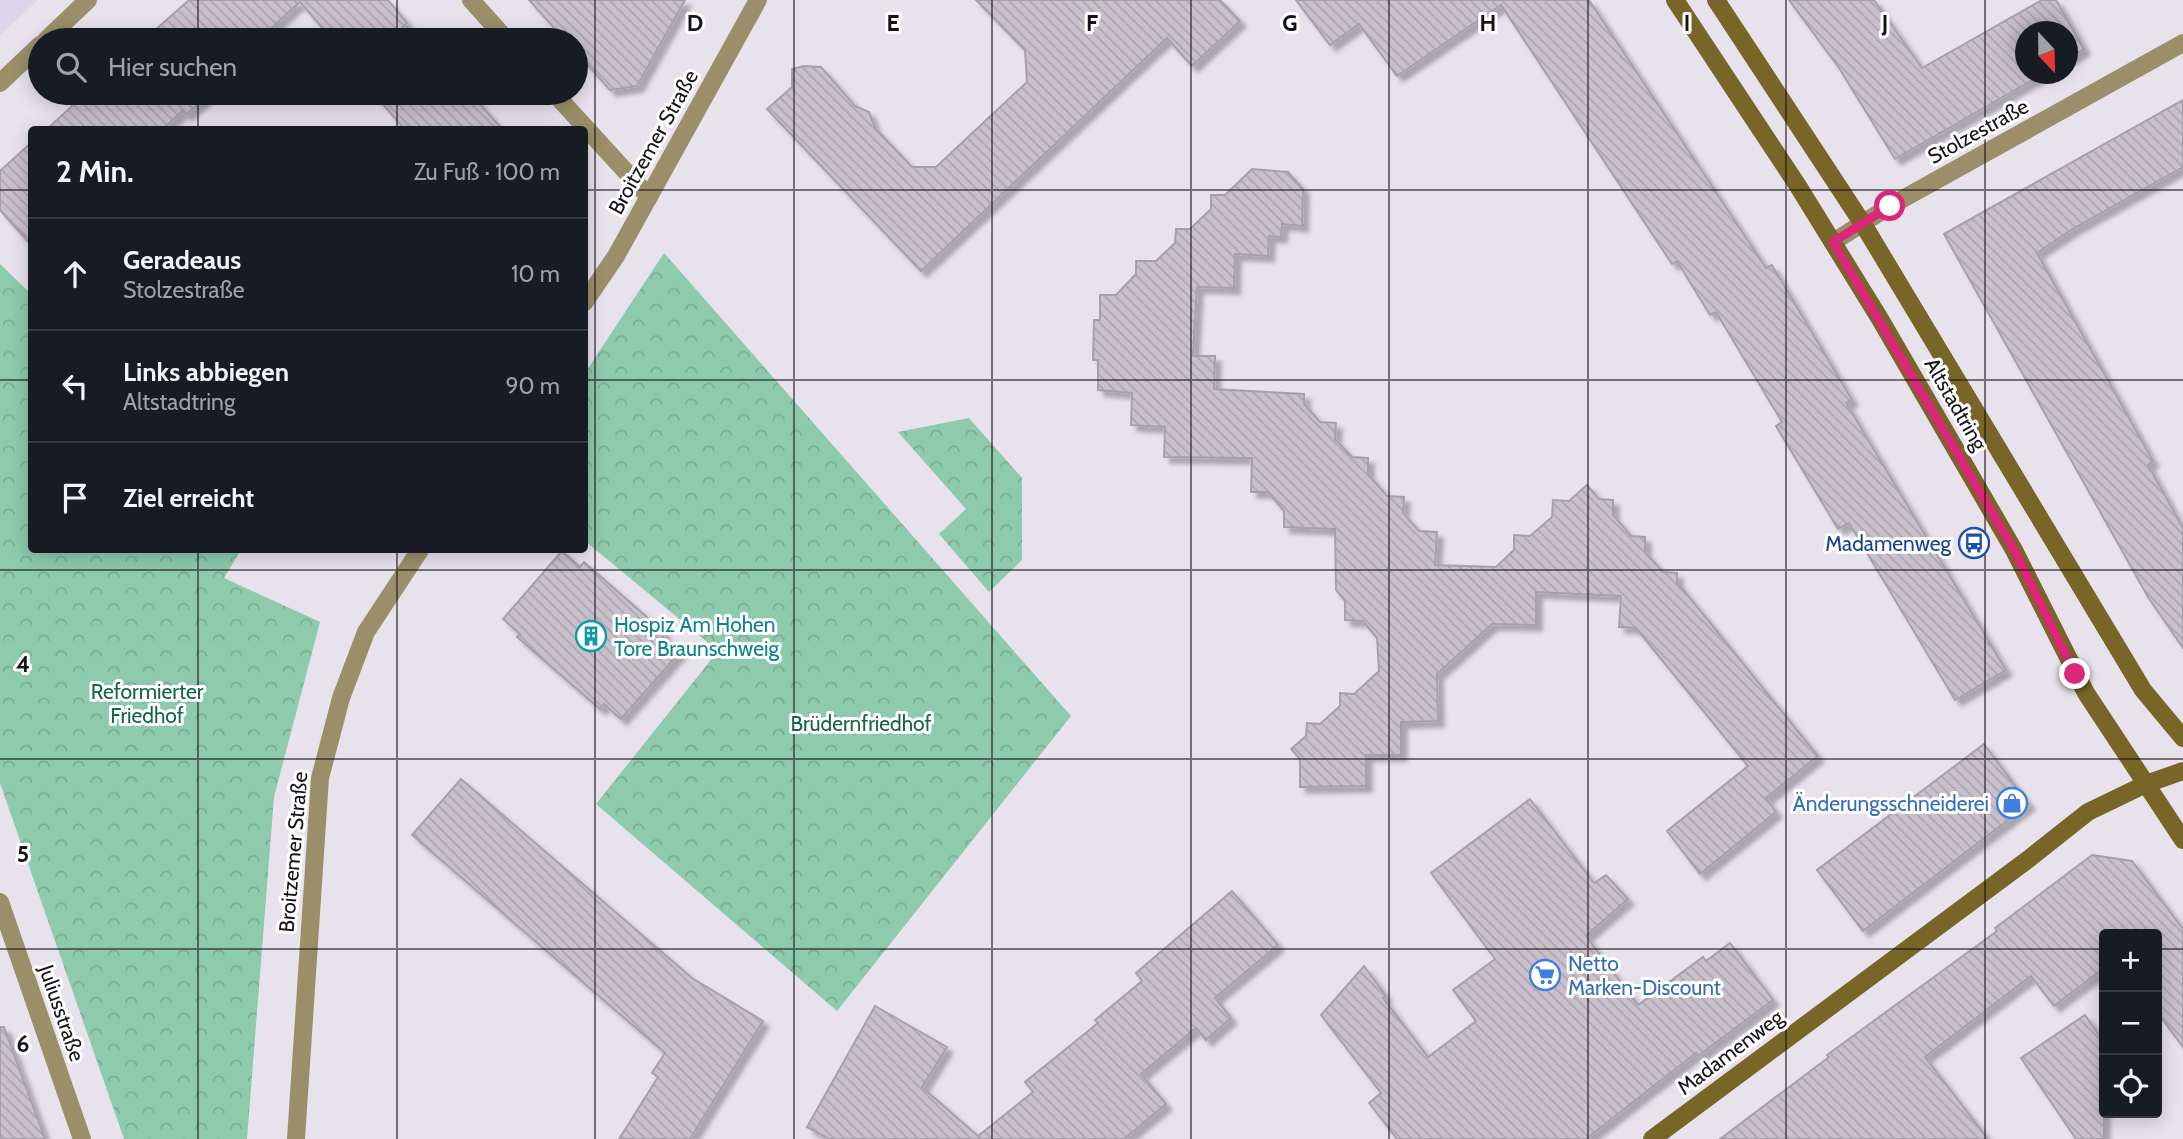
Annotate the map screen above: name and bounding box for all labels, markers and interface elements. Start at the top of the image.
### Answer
text: D [687,9,703,37]
text: E [886,9,900,37]
text: F [1086,9,1098,37]
text: G [1282,9,1298,37]
text: H [1480,9,1496,37]
text: I [1684,9,1690,37]
text: J [1881,9,1888,37]
north arrow [2015,21,2078,84]
search box [28,28,588,105]
icon: search [52,48,90,86]
text: Hier suchen [108,51,237,83]
street label: Broitzemer Straße [603,65,703,219]
street label: Stolzestraße [1923,93,2033,169]
text: 2 Min. [56,153,134,190]
text: Zu Fuß · 100 m [414,158,560,186]
route start [1874,190,1905,221]
text: Geradeaus [123,244,241,276]
icon: ahead [56,255,94,293]
text: 10 m [511,260,560,288]
text: Stolzestraße [123,276,245,304]
street label: Altstadtring [1920,353,1993,455]
text: Links abbiegen [123,356,289,388]
icon: left [56,367,94,405]
text: 90 m [506,372,560,400]
text: Altstadtring [123,388,235,416]
icon: arrive [56,479,94,517]
text: Ziel erreicht [123,482,254,514]
bus stop icon: Madamenweg [1957,526,1991,560]
place label: Madamenweg [1825,531,1952,556]
place label: Hospiz Am Hohen Tore Braunschweig [614,612,779,661]
building icon: Hospiz Am Hohen Tore Braunschweig [574,619,608,653]
text: 4 [16,650,30,678]
route end [2059,658,2090,689]
park label: Reformierter Friedhof [91,679,204,728]
park label: Brüdernfriedhof [791,711,932,736]
street label: Broitzemer Straße [274,770,312,933]
shop icon: Änderungsschneiderei [1995,786,2029,820]
place label: Änderungsschneiderei [1793,791,1989,816]
text: 5 [17,840,29,868]
map controls [2099,929,2162,1118]
button: + [2099,929,2162,992]
place label: Netto Marken-Discount [1568,951,1721,1000]
supermarket icon: Netto Marken-Discount [1528,958,1562,992]
street label: Juliusstraße [34,961,90,1065]
button: − [2099,992,2162,1055]
street label: Madamenweg [1672,1004,1788,1100]
text: 6 [17,1030,29,1058]
button: locate [2099,1055,2162,1118]

